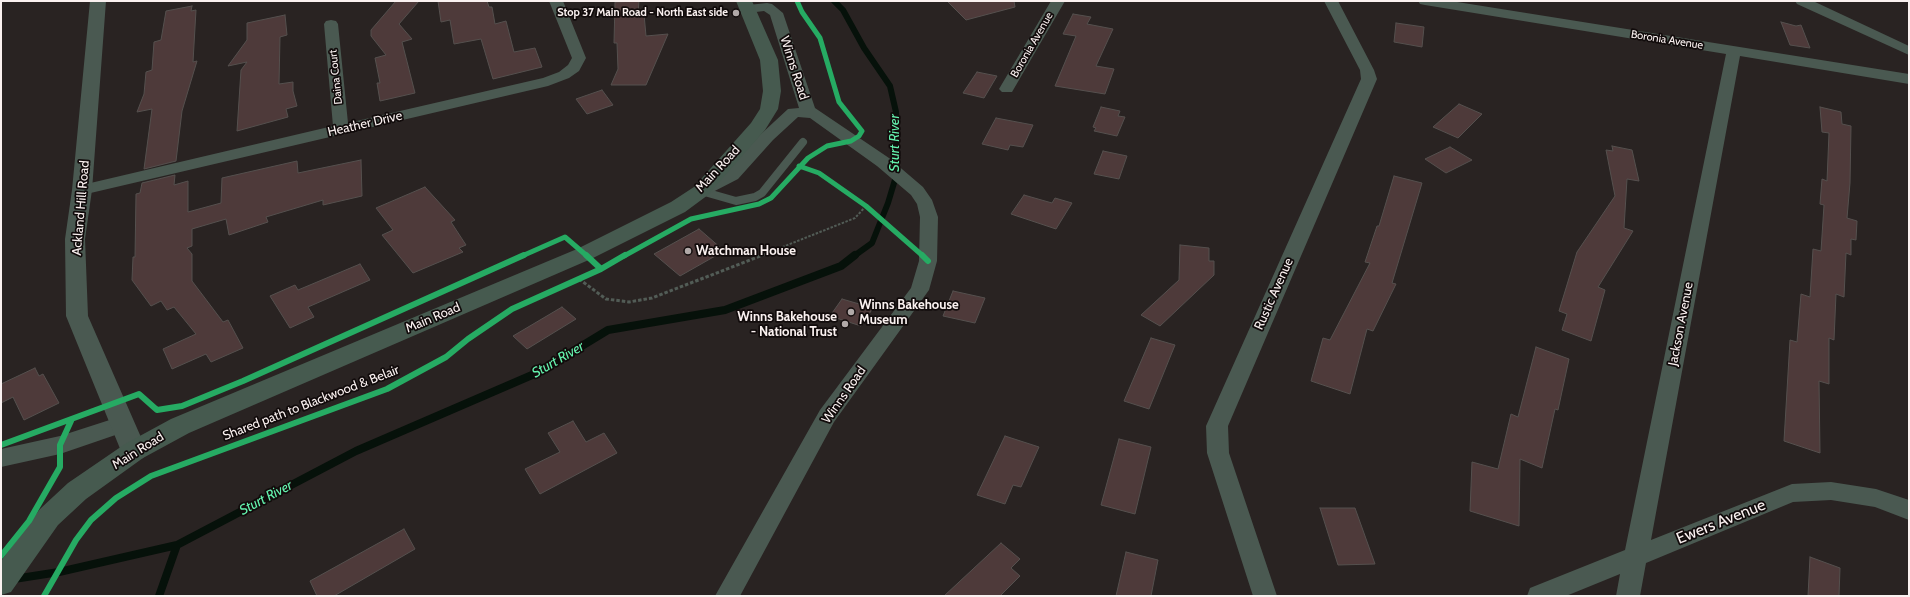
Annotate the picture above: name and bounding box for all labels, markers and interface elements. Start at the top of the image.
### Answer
place label: Stop 37 Main Road - North East side [557,6,728,20]
marker: Stop 37 Main Road - North East side [731,8,741,18]
street label: Boronia Avenue [1008,10,1056,80]
street label: Boronia Avenue [1630,28,1704,52]
street label: Winns Road [776,34,812,102]
street label: Daina Court [327,49,345,105]
street label: Heather Drive [326,108,404,140]
water label: Sturt River [887,114,903,172]
street label: Main Road [693,143,743,195]
street label: Ackland Hill Road [69,160,93,256]
place label: Watchman House [696,243,796,259]
marker: Watchman House [683,246,693,256]
street label: Rustic Avenue [1251,256,1297,332]
street label: Jackson Avenue [1665,281,1697,367]
place label: Winns Bakehouse Museum [859,297,959,328]
street label: Main Road [403,300,463,336]
marker: Winns Bakehouse Museum [846,307,856,317]
place label: Winns Bakehouse - National Trust [737,309,837,340]
marker: Winns Bakehouse - National Trust [840,319,850,329]
water label: Sturt River [529,338,587,382]
street label: Shared path to Blackwood & Belair [221,362,401,444]
street label: Winns Road [819,363,869,427]
street label: Main Road [109,429,167,473]
water label: Sturt River [237,477,295,519]
street label: Ewers Avenue [1674,495,1768,549]

